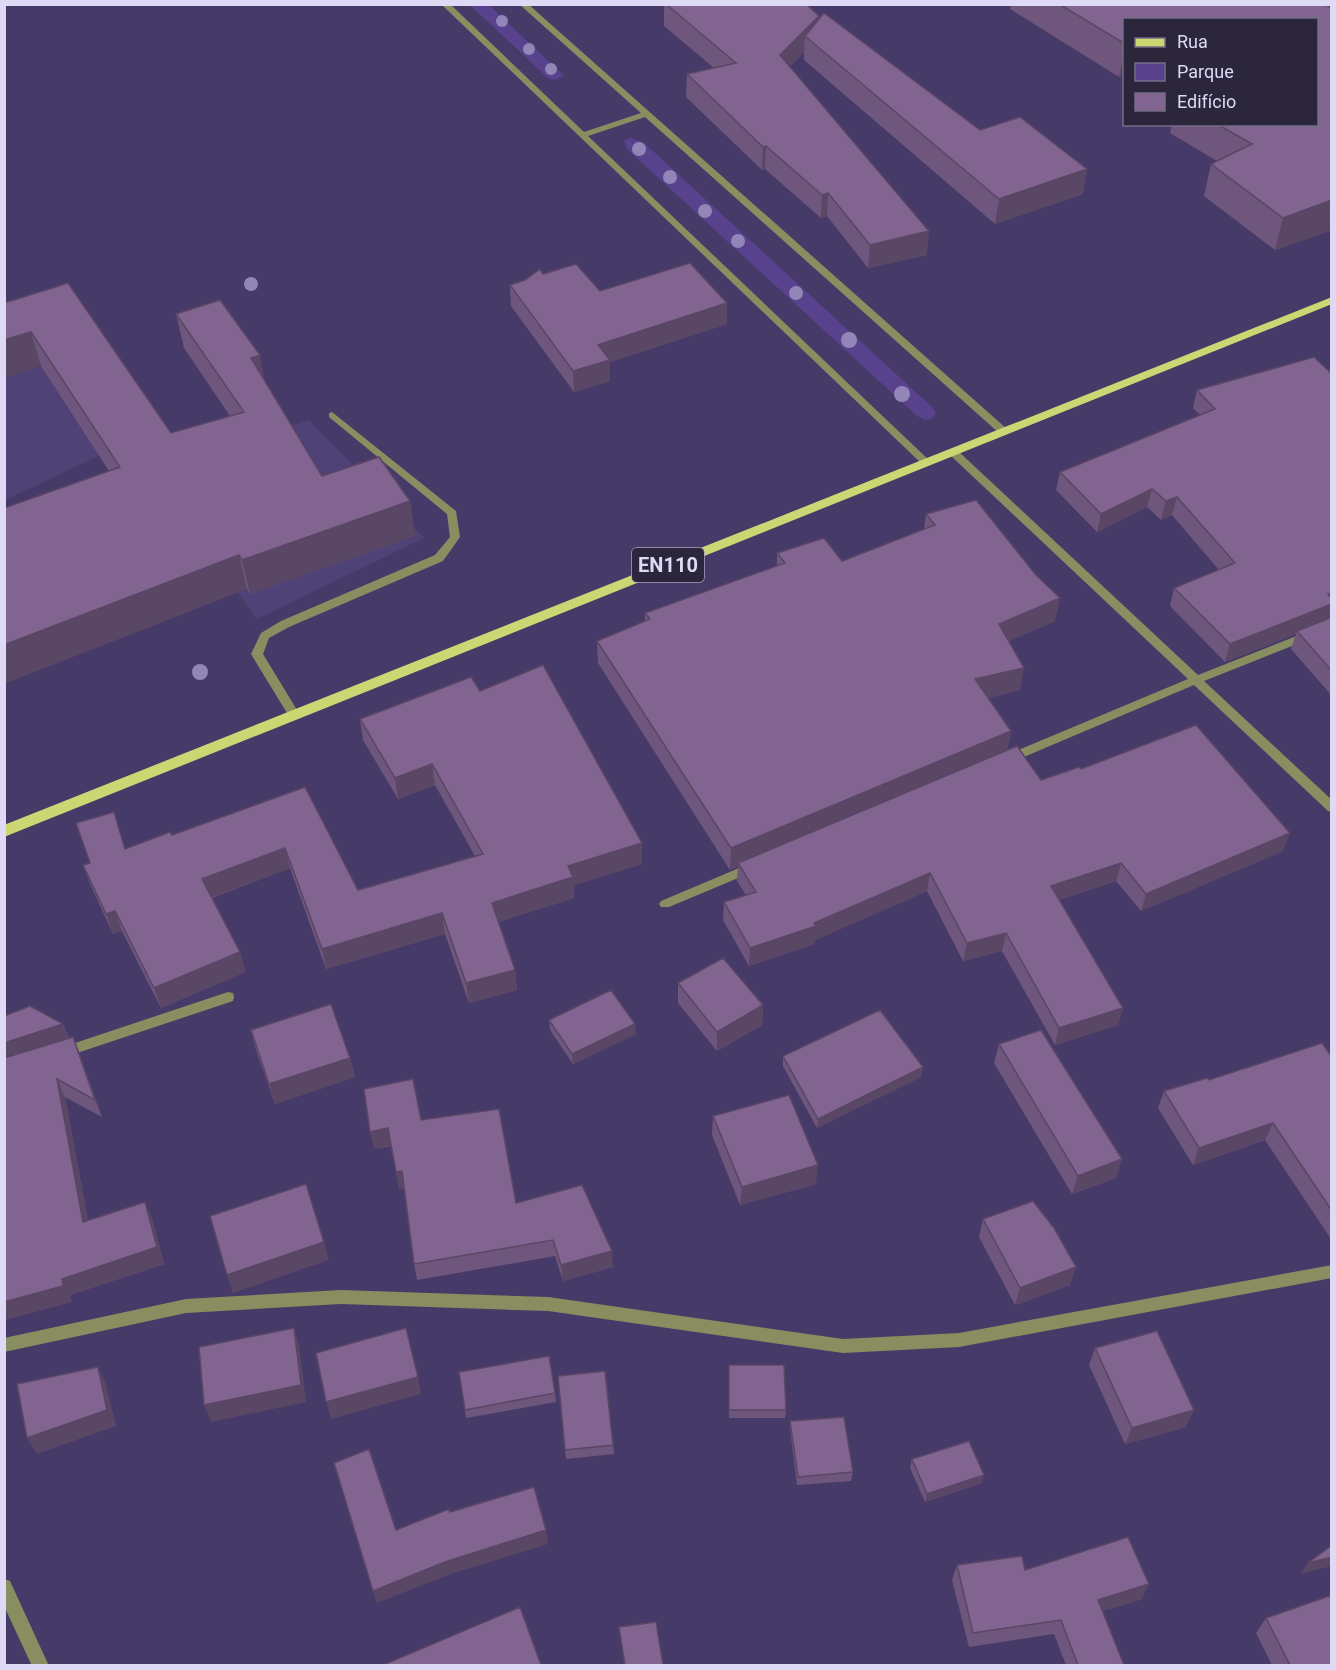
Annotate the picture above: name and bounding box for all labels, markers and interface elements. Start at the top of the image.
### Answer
legend [1123,18,1318,126]
text: Rua [1177,31,1208,52]
text: Parque [1177,61,1234,82]
text: Edifício [1177,91,1236,112]
road number: EN110 [632,548,704,582]

